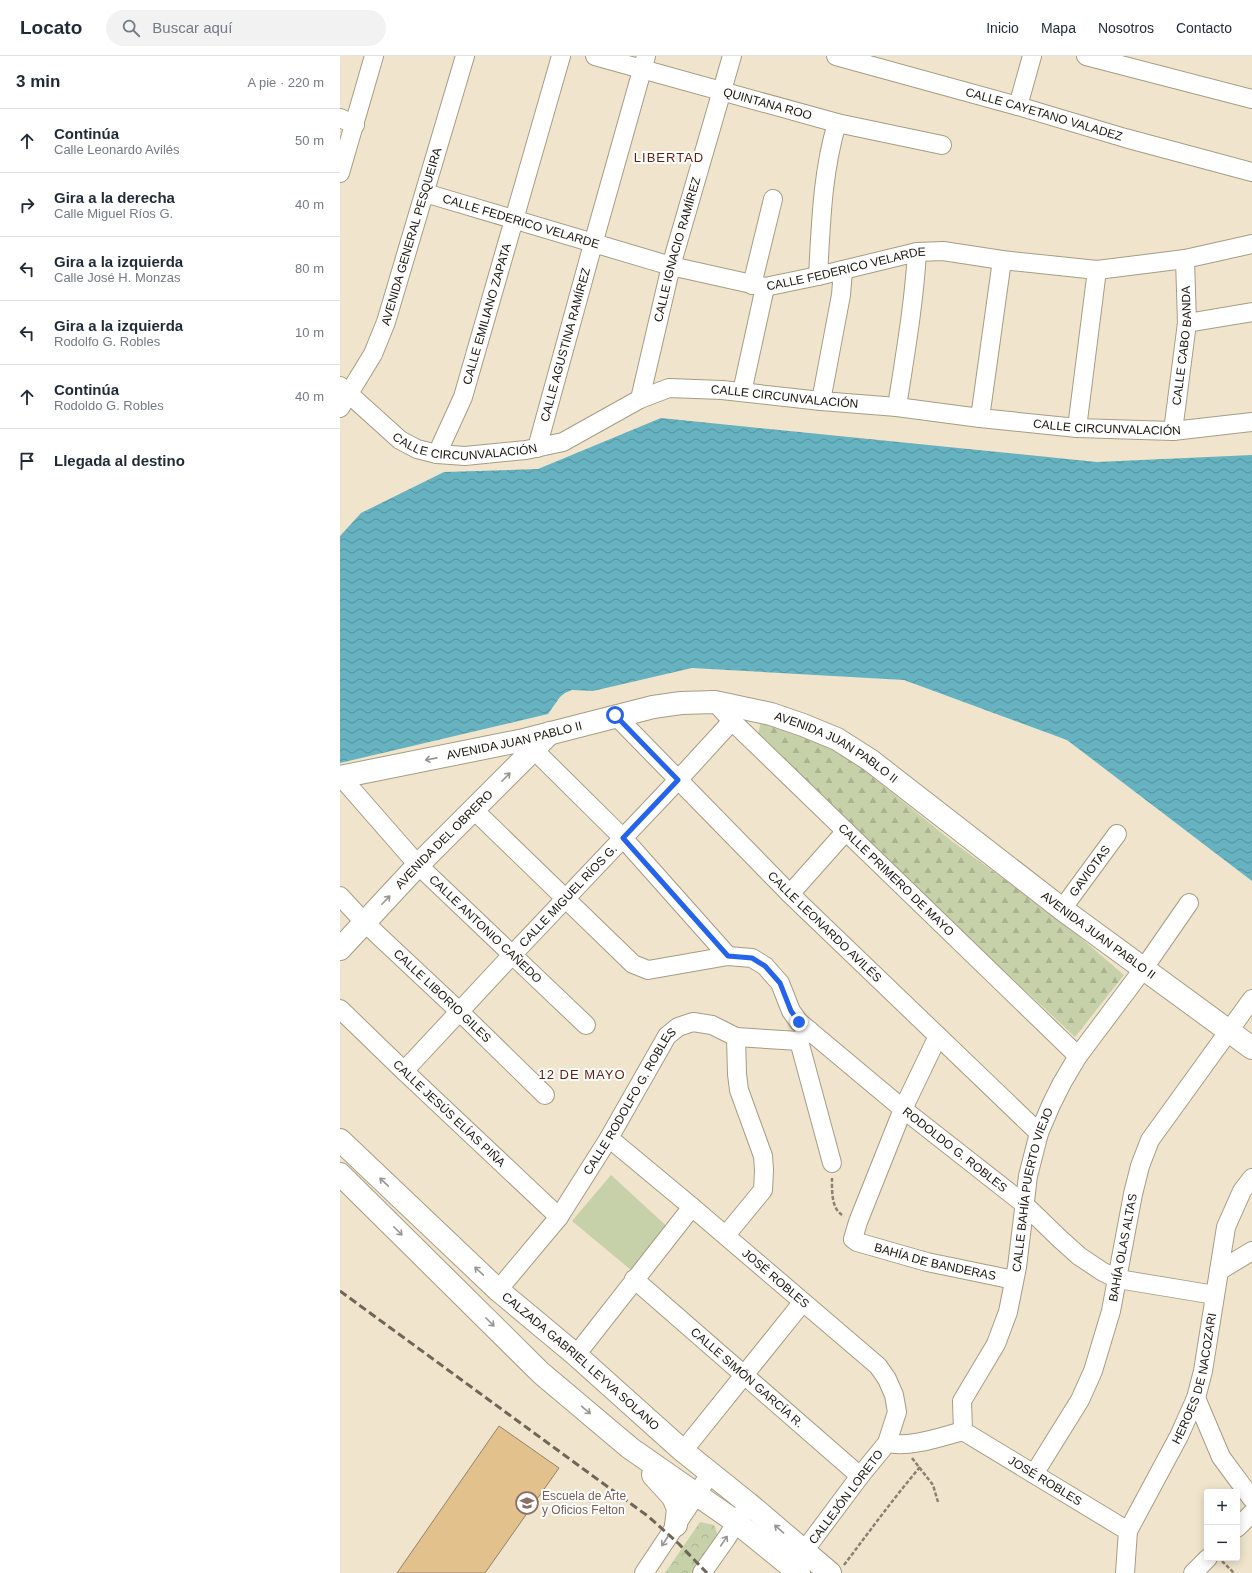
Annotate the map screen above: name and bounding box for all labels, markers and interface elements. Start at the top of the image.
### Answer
search box [106,10,386,46]
text: Locato [20,17,82,38]
icon: search [120,17,142,39]
text: Buscar aquí [152,19,232,36]
text: Inicio [986,20,1019,36]
text: Mapa [1041,20,1076,36]
text: Nosotros [1098,20,1154,36]
text: Contacto [1176,20,1232,36]
text: 3 min [16,72,60,91]
text: A pie · 220 m [247,75,324,90]
street label: QUINTANA ROO [722,85,813,123]
street label: CALLE CAYETANO VALADEZ [964,85,1124,144]
text: Continúa [54,125,119,142]
icon: ahead [16,130,38,152]
text: 50 m [295,133,324,148]
text: Calle Leonardo Avilés [54,142,180,157]
street label: AVENIDA GENERAL PESQUEIRA [378,146,444,327]
district label: LIBERTAD [634,150,704,165]
street label: CALLE IGNACIO RAMÍREZ [651,175,703,323]
text: Gira a la derecha [54,189,175,206]
street label: CALLE FEDERICO VELARDE [441,192,601,251]
icon: right [16,194,38,216]
text: 40 m [295,197,324,212]
text: Calle Miguel Ríos G. [54,206,173,221]
street label: CALLE EMILIANO ZAPATA [460,242,514,386]
street label: CALLE FEDERICO VELARDE [765,245,926,294]
text: Gira a la izquierda [54,253,183,270]
icon: left [16,258,38,280]
text: 80 m [295,261,324,276]
street label: CALLE AGUSTINA RAMÍREZ [538,266,593,423]
text: Calle José H. Monzas [54,270,180,285]
street label: CALLE CABO BANDA [1169,286,1194,406]
text: Gira a la izquierda [54,317,183,334]
icon: left [16,322,38,344]
text: 10 m [295,325,324,340]
text: Rodolfo G. Robles [54,334,160,349]
text: Continúa [54,381,119,398]
street label: CALLE CIRCUNVALACIÓN [711,383,859,411]
icon: ahead [16,386,38,408]
text: 40 m [295,389,324,404]
text: Rodoldo G. Robles [54,398,164,413]
street label: CALLE CIRCUNVALACIÓN [1032,417,1182,438]
street label: CALLE CIRCUNVALACIÓN [390,430,538,463]
icon: arrive [16,450,38,472]
text: Llegada al destino [54,452,185,469]
route start [606,706,624,724]
street label: AVENIDA JUAN PABLO II [773,709,900,786]
street label: AVENIDA JUAN PABLO II [445,718,583,762]
one-way arrow [425,755,438,763]
one-way arrow [501,773,511,782]
street label: AVENIDA DEL OBRERO [392,787,496,892]
street label: CALLE PRIMERO DE MAYO [835,821,957,939]
street label: CALLE MIGUEL RÍOS G. [516,842,620,950]
street label: GAVIOTAS [1067,843,1113,899]
street label: CALLE LEONARDO AVILÉS [765,869,884,985]
street label: CALLE ANTONIO CAÑEDO [426,872,545,986]
street label: AVENIDA JUAN PABLO II [1038,889,1158,982]
one-way arrow [381,895,390,905]
street label: CALLE LIBORIO GILES [391,946,494,1045]
route end [790,1013,808,1031]
street label: CALLE RODOLFO G. ROBLES [581,1025,679,1177]
street label: CALLE JESÚS ELÍAS PIÑA [390,1057,508,1170]
district label: 12 DE MAYO [538,1067,626,1082]
street label: RODOLDO G. ROBLES [900,1104,1010,1195]
street label: CALLE BAHÍA PUERTO VIEJO [1009,1106,1056,1273]
one-way arrow [379,1177,389,1187]
street label: BAHÍA OLAS ALTAS [1106,1192,1140,1303]
one-way arrow [393,1226,403,1236]
street label: BAHÍA DE BANDERAS [873,1240,997,1283]
street label: JOSÉ ROBLES [739,1246,812,1311]
one-way arrow [474,1266,484,1276]
street label: CALZADA GABRIEL LEYVA SOLANO [499,1289,662,1433]
street label: HEROES DE NACOZARI [1169,1312,1219,1446]
one-way arrow [485,1317,495,1327]
street label: CALLE SIMÓN GARCÍA R. [688,1325,806,1430]
one-way arrow [580,1406,591,1415]
street label: CALLEJÓN LORETO [805,1446,886,1547]
street label: JOSÉ ROBLES [1006,1453,1084,1508]
place label: Escuela de Arte y Oficios Felton [542,1489,626,1517]
map controls [1204,1489,1240,1561]
button: + [1204,1489,1240,1525]
school or university icon: Escuela de Arte y Oficios Felton [514,1490,540,1516]
one-way arrow [773,1525,784,1534]
button: − [1204,1525,1240,1561]
one-way arrow [661,1535,669,1546]
one-way arrow [720,1536,728,1547]

